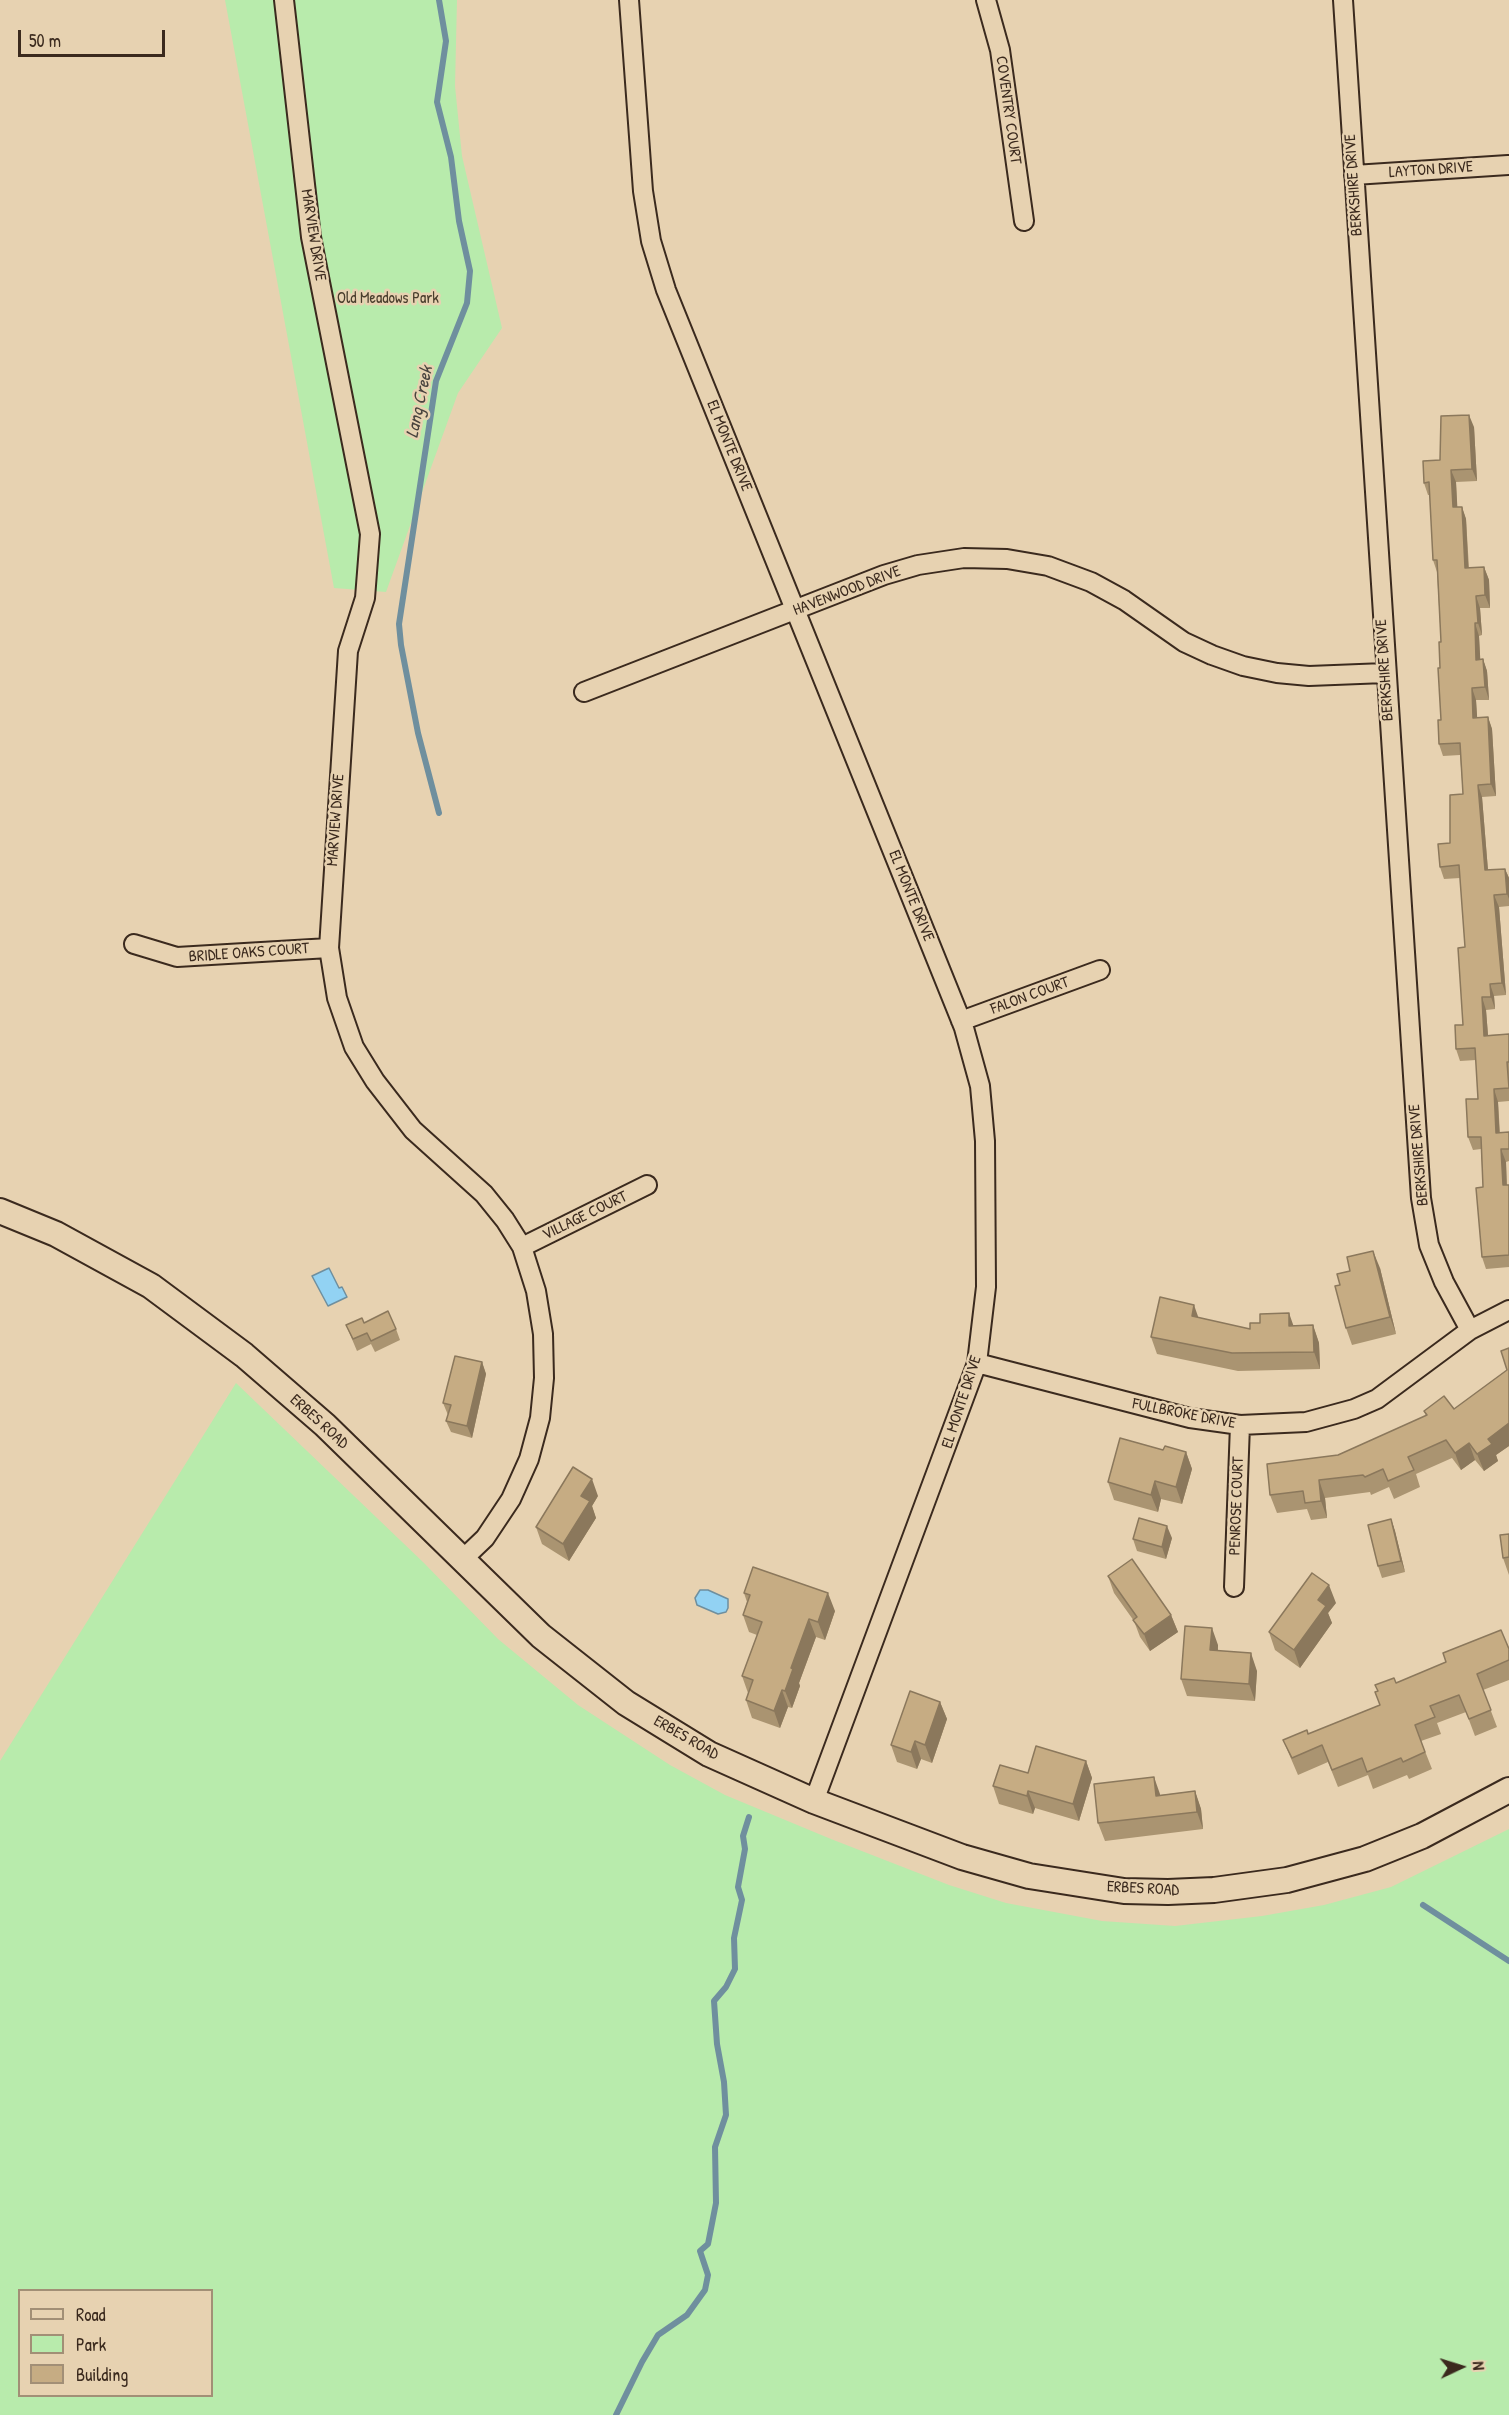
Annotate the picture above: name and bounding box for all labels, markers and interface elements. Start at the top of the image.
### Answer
scale bar [21,18,168,56]
text: 50 m [29,28,61,53]
street label: COVENTRY COURT [991,55,1025,165]
street label: BERKSHIRE DRIVE [1341,133,1367,237]
street label: LAYTON DRIVE [1388,157,1474,183]
street label: MARVIEW DRIVE [296,188,330,282]
park label: Old Meadows Park [337,289,439,309]
water label: Lang Creek [402,364,438,440]
street label: EL MONTE DRIVE [702,398,756,494]
street label: HAVENWOOD DRIVE [791,562,903,620]
street label: BERKSHIRE DRIVE [1372,618,1398,722]
street label: MARVIEW DRIVE [323,773,349,867]
street label: EL MONTE DRIVE [884,848,938,944]
street label: BRIDLE OAKS COURT [188,939,310,967]
street label: FALON COURT [988,973,1072,1019]
street label: BERKSHIRE DRIVE [1405,1103,1433,1207]
street label: VILLAGE COURT [539,1187,631,1245]
street label: EL MONTE DRIVE [938,1353,986,1451]
street label: ERBES ROAD [286,1391,352,1453]
street label: FULLBROKE DRIVE [1131,1395,1237,1433]
street label: PENROSE COURT [1226,1456,1248,1556]
street label: ERBES ROAD [650,1712,722,1764]
street label: ERBES ROAD [1106,1878,1180,1900]
legend [18,2289,213,2397]
text: Road [76,2302,106,2327]
text: Park [76,2332,106,2357]
north arrow [1431,2337,1491,2397]
text: N [1468,2361,1490,2371]
text: Building [76,2362,128,2387]

